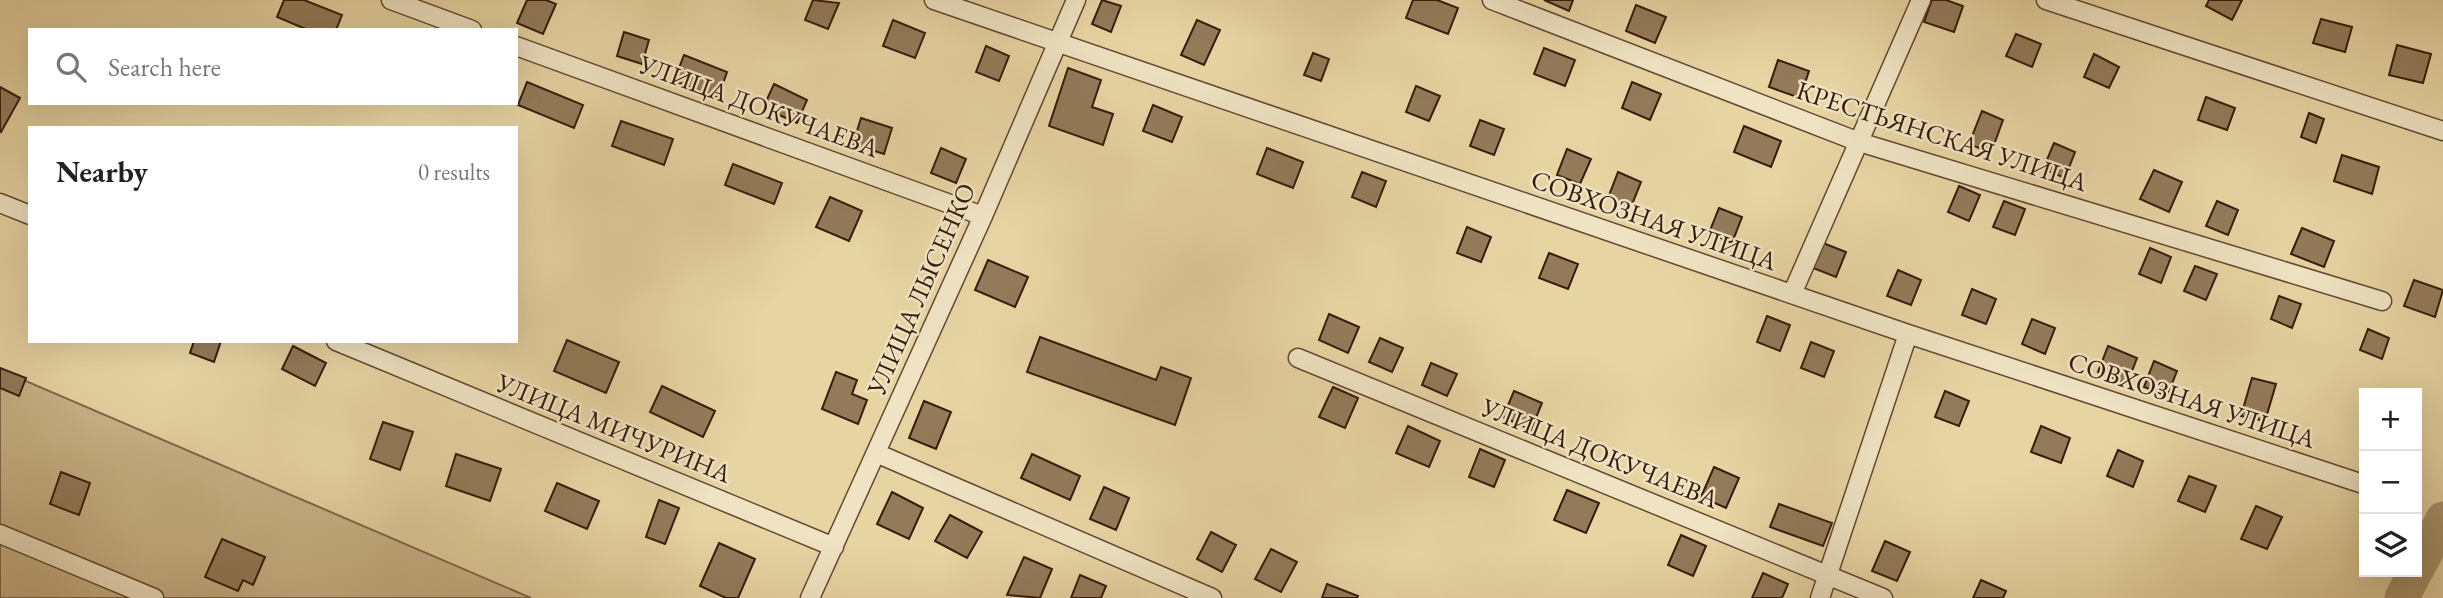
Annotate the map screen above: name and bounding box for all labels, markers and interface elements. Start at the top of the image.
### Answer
search box [28,28,518,105]
street label: УЛИЦА ДОКУЧАЕВА [633,46,885,166]
icon: search [52,48,90,86]
text: Search here [108,50,221,84]
street label: КРЕСТЬЯНСКАЯ УЛИЦА [1792,73,2093,199]
text: Nearby [56,152,148,191]
text: 0 results [418,157,490,187]
street label: СОВХОЗНАЯ УЛИЦА [1527,162,1782,278]
street label: УЛИЦА ЛЫСЕНКО [859,178,983,401]
street label: СОВХОЗНАЯ УЛИЦА [2064,344,2321,456]
street label: УЛИЦА МИЧУРИНА [491,365,737,491]
map controls [2359,388,2422,577]
button: + [2359,388,2422,451]
street label: УЛИЦА ДОКУЧАЕВА [1475,389,1725,517]
button: − [2359,451,2422,514]
button: layers [2359,514,2422,577]

